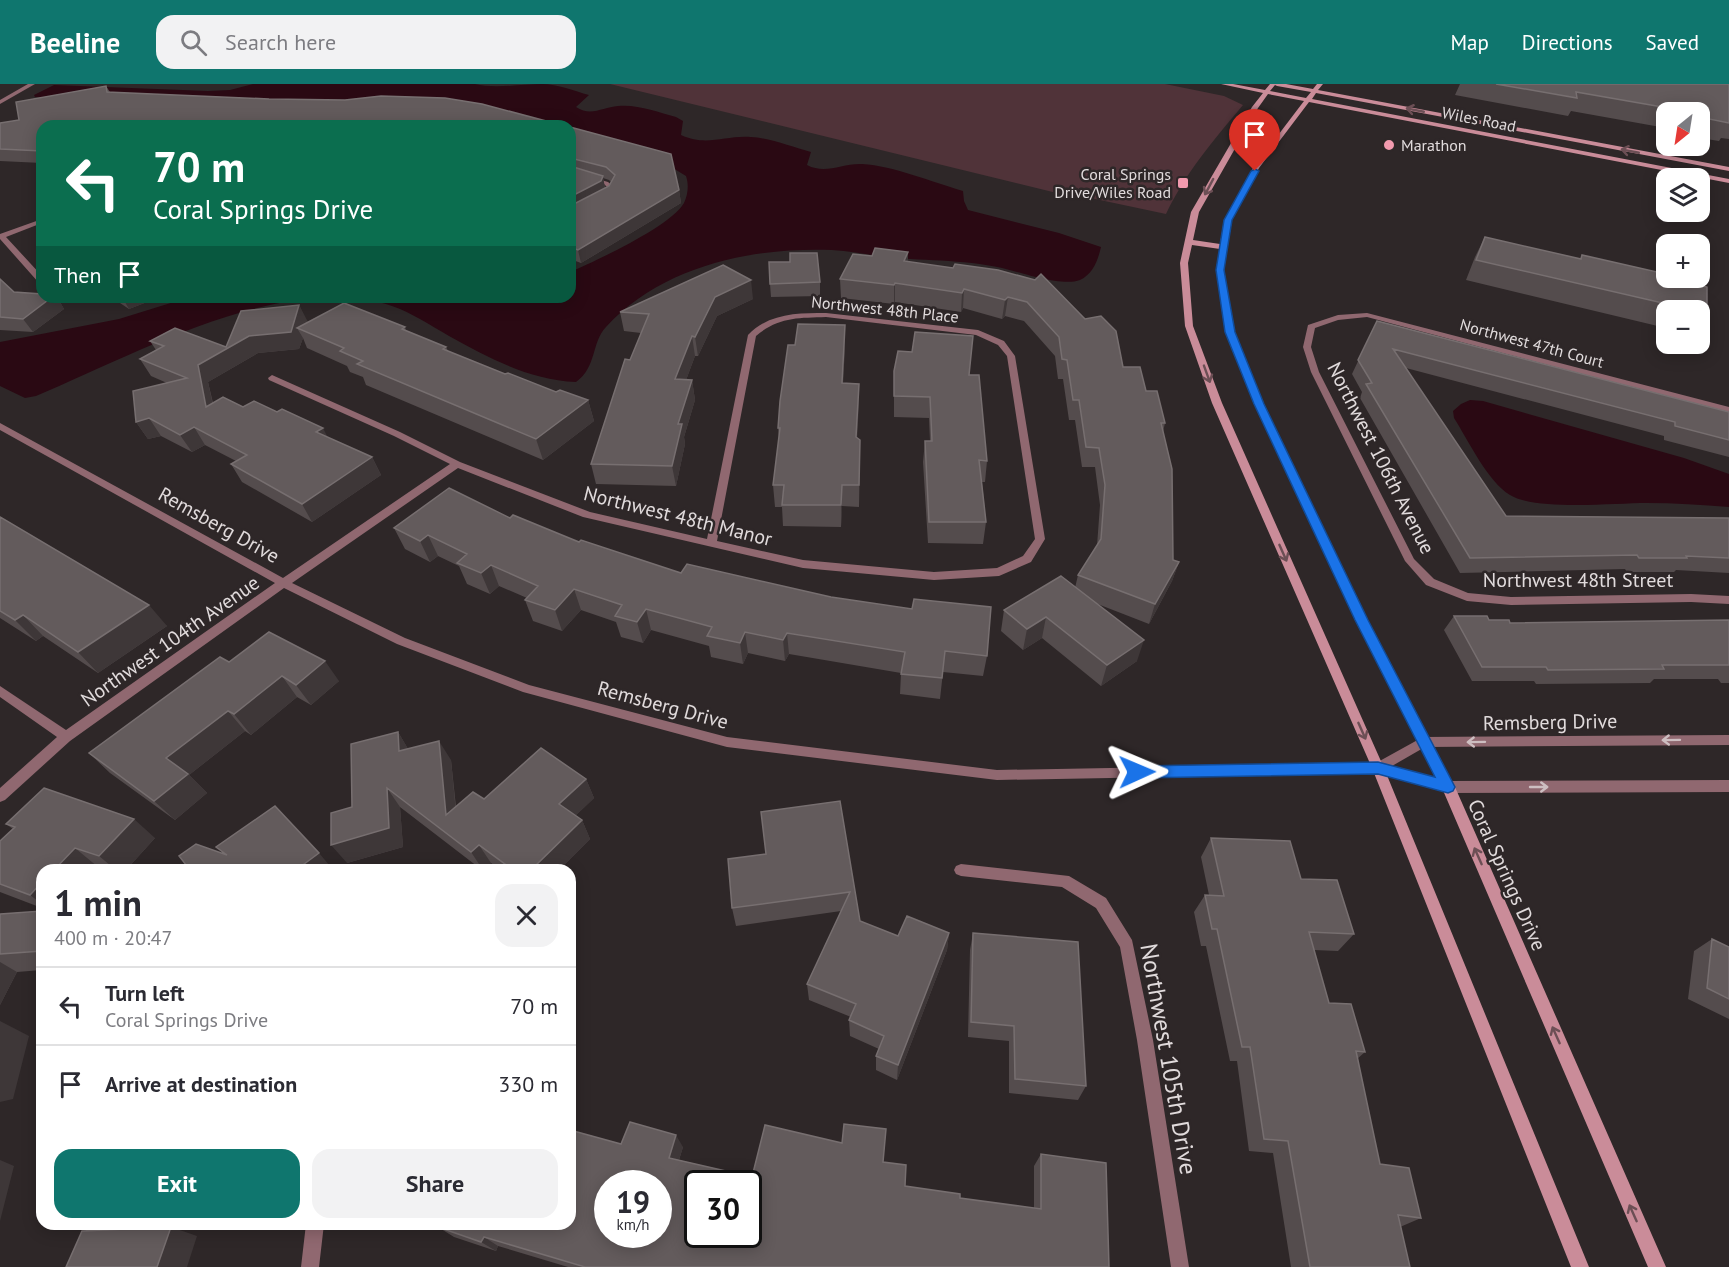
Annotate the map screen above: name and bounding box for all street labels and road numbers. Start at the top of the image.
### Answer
street label: Wiles Road [1440,102,1518,136]
street label: Northwest 48th Place [810,291,960,327]
street label: Northwest 47th Court [1458,314,1607,372]
street label: Northwest 106th Avenue [1321,358,1441,558]
street label: Northwest 48th Manor [581,480,775,552]
street label: Remsberg Drive [154,481,284,569]
street label: Northwest 48th Street [1483,567,1673,593]
street label: Northwest 104th Avenue [76,570,264,712]
street label: Remsberg Drive [595,675,731,735]
street label: Remsberg Drive [1483,708,1617,736]
street label: Coral Springs Drive [1462,795,1552,955]
street label: Northwest 105th Drive [1133,941,1205,1177]

